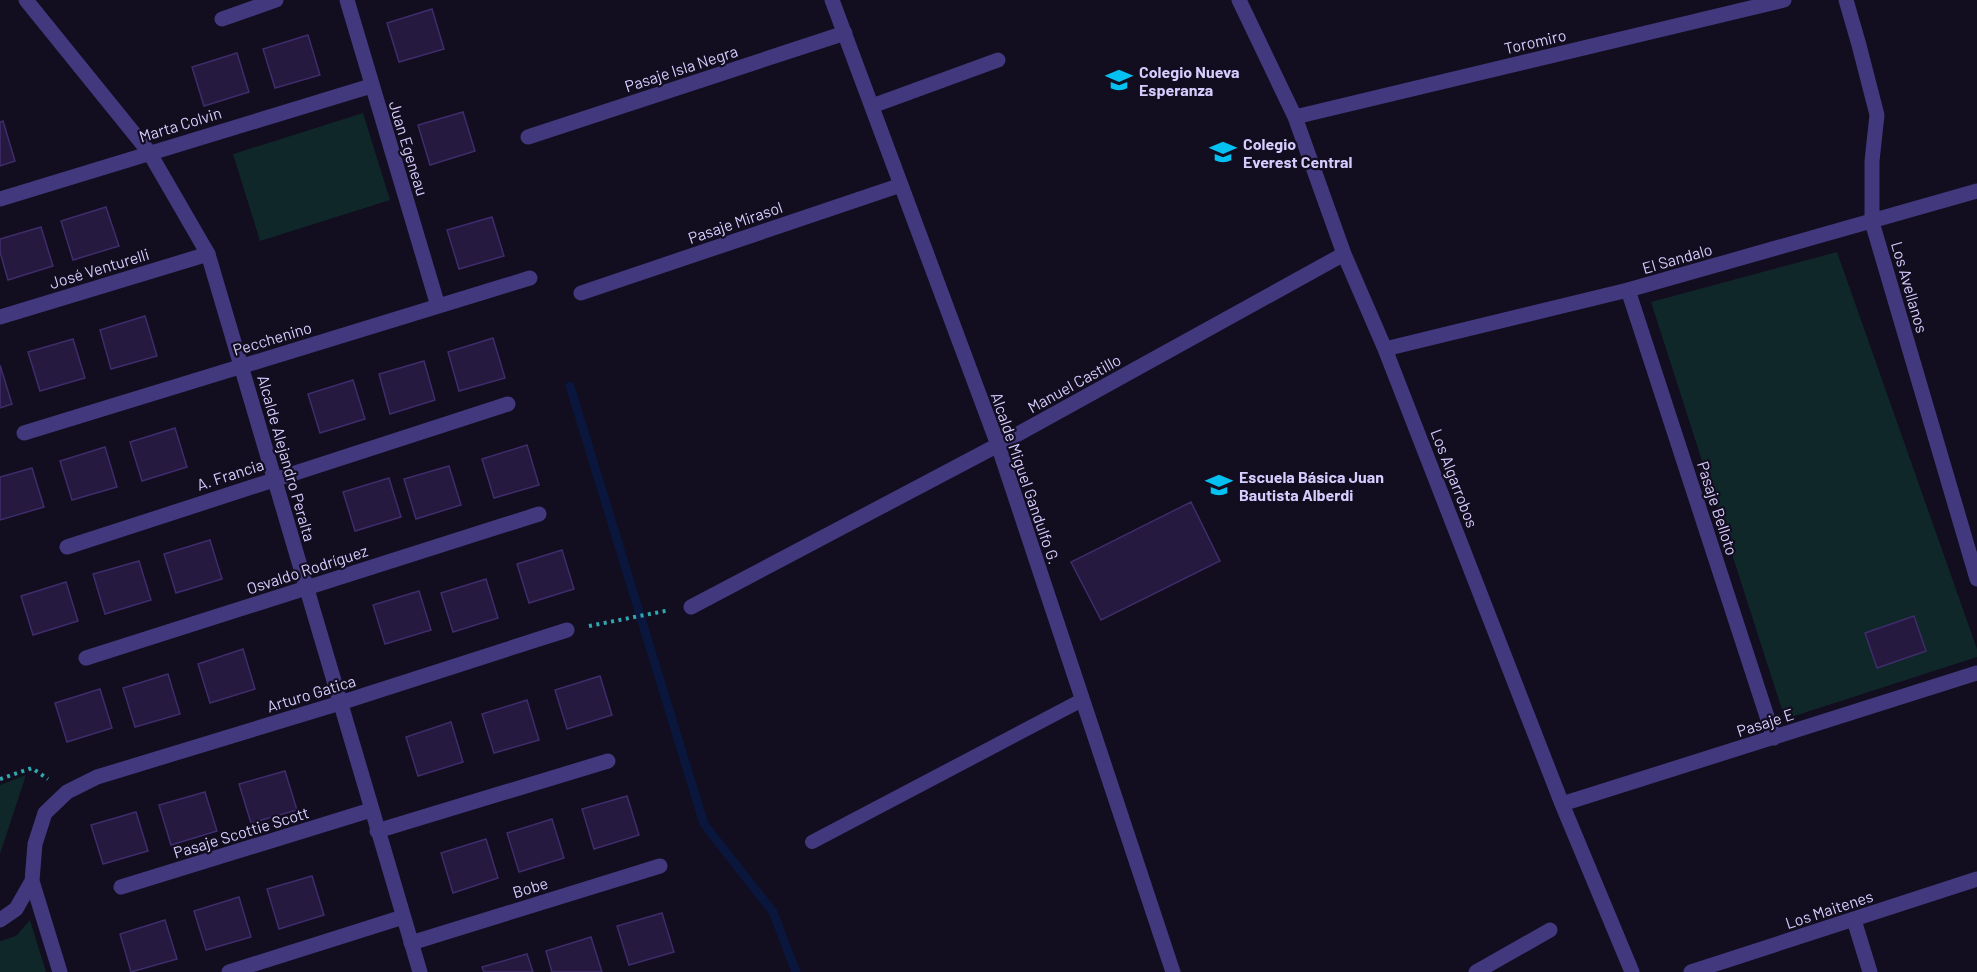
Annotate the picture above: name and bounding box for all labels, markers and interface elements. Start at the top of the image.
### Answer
street label: Toromiro [1502,25,1568,57]
street label: Pasaje Isla Negra [622,41,740,95]
place label: Colegio Nueva Esperanza [1139,62,1239,99]
school or university icon: Colegio Nueva Esperanza [1104,65,1134,95]
street label: Juan Egeneau [386,98,432,198]
street label: Marta Colvin [136,102,224,146]
place label: Colegio Everest Central [1243,134,1352,171]
school or university icon: Colegio Everest Central [1208,137,1238,167]
street label: Pasaje Mirasol [685,197,785,247]
street label: El Sandalo [1640,239,1714,277]
street label: Los Avellanos [1888,239,1932,335]
street label: José Venturelli [47,244,151,292]
street label: Pecchenino [230,317,314,359]
street label: Manuel Castillo [1024,350,1124,416]
street label: Alcalde Alejandro Peralta [254,373,320,543]
street label: Alcalde Miguel Gandulfo G. [988,390,1064,566]
street label: Los Algarrobos [1427,426,1483,530]
street label: A. Francia [194,454,266,494]
street label: Pasaje Belloto [1694,458,1742,558]
place label: Escuela Básica Juan Bautista Alberdi [1239,467,1384,504]
school or university icon: Escuela Básica Juan Bautista Alberdi [1204,470,1234,500]
street label: Osvaldo Rodríguez [244,540,370,598]
street label: Arturo Gatica [264,670,358,716]
street label: Pasaje E [1734,704,1796,740]
street label: Pasaje Scottie Scott [171,802,311,862]
street label: Bobe [510,873,550,901]
street label: Los Maitenes [1783,886,1875,932]

